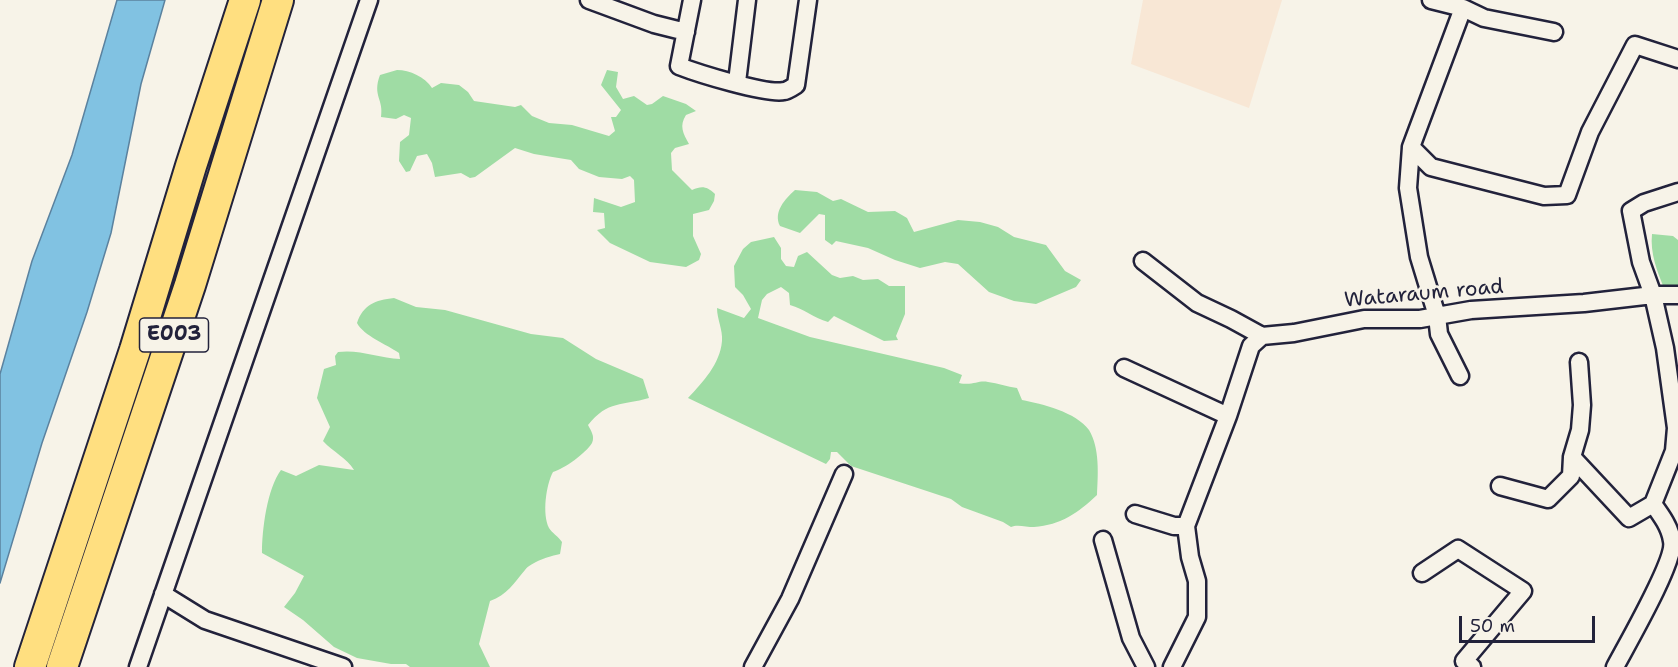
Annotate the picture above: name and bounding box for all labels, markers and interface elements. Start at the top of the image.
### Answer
street label: Wataraum road [1343,274,1505,314]
road number: E003 [140,318,208,352]
scale bar [1462,604,1598,642]
text: 50 m [1470,614,1515,638]

